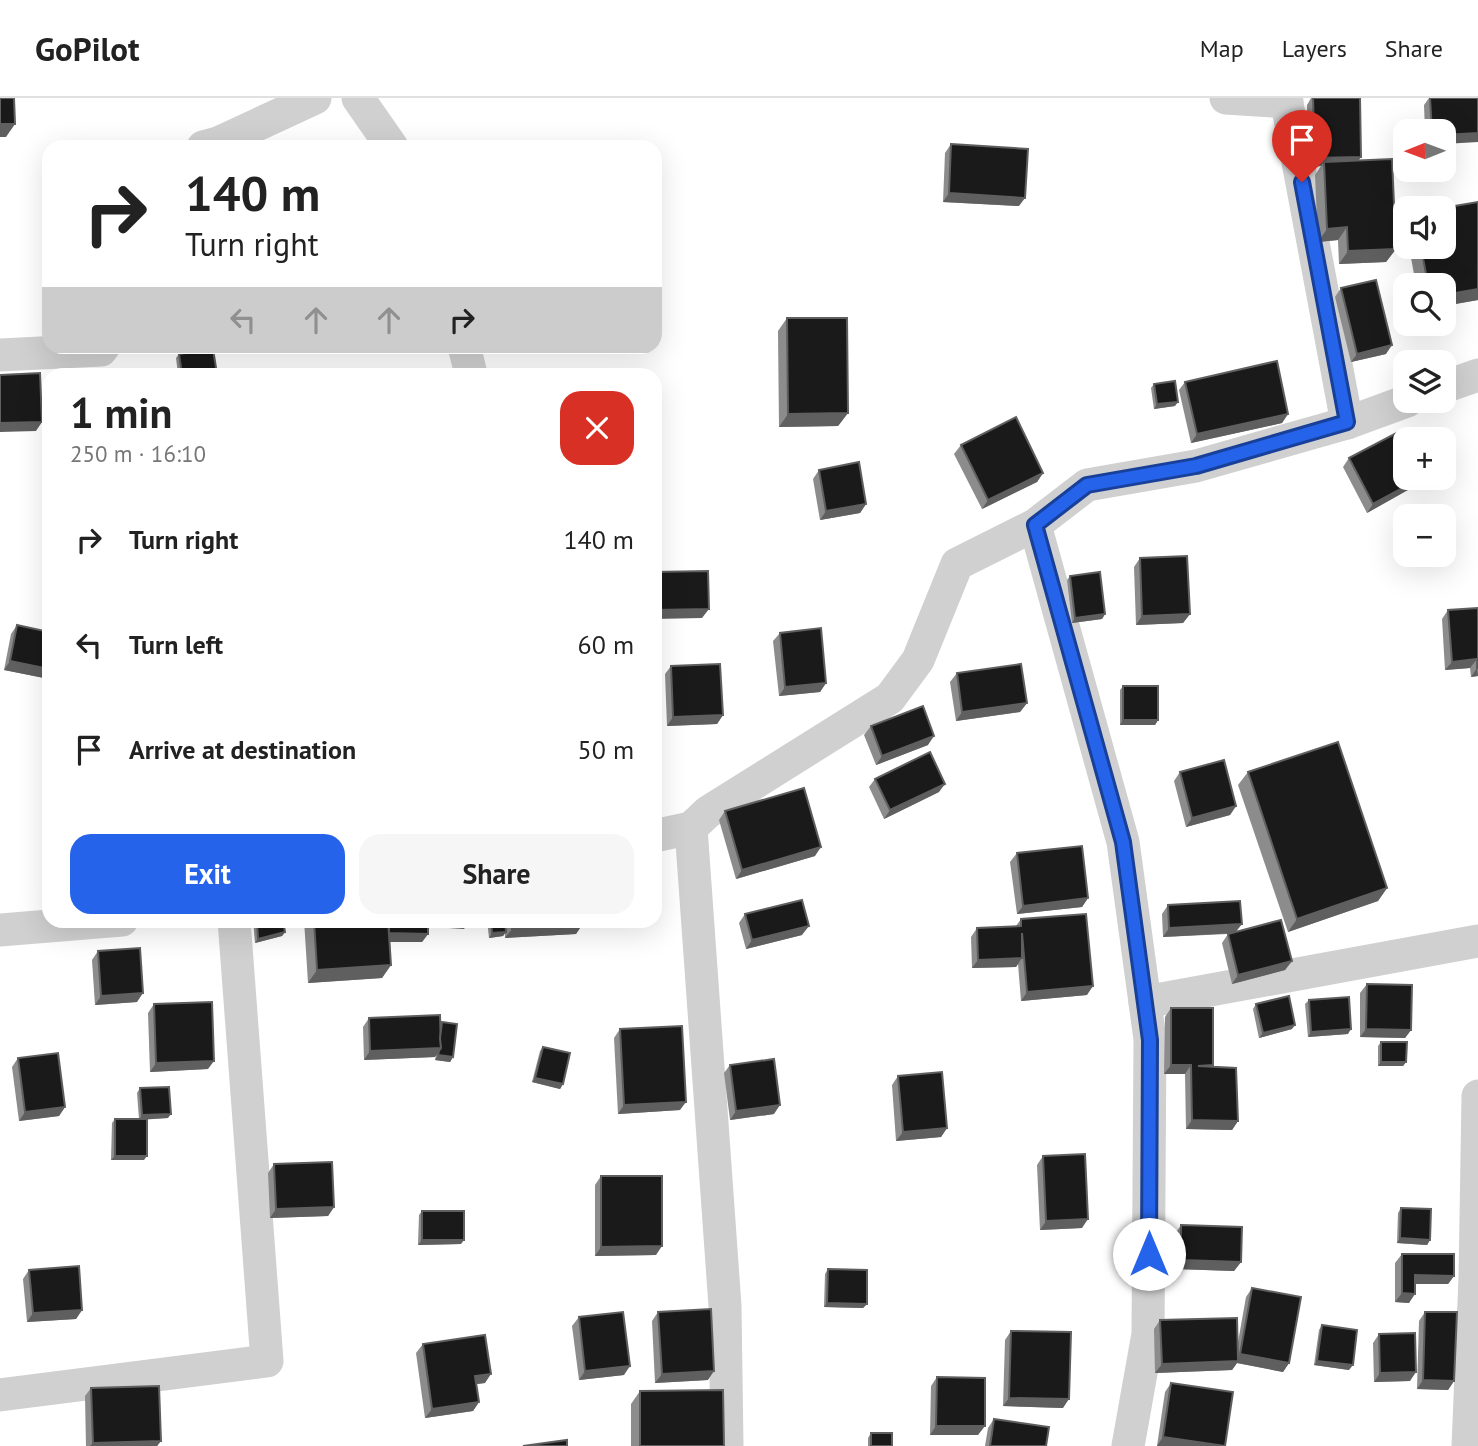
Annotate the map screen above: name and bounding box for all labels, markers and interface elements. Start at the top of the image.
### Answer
text: GoPilot [35,27,140,70]
text: Map [1200,33,1244,64]
text: Layers [1282,33,1347,64]
text: Share [1385,33,1443,64]
pin [1272,110,1332,182]
north arrow [1393,119,1456,182]
map controls [1393,119,1456,567]
icon: arrive [1283,121,1321,159]
text: 140 m [185,161,320,225]
icon: right [70,168,161,259]
button: sound [1393,196,1456,259]
text: Turn right [185,223,319,265]
button: search [1393,273,1456,336]
icon: left [224,301,262,339]
icon: ahead [297,301,335,339]
icon: ahead [370,301,408,339]
icon: right [443,301,481,339]
button: layers [1393,350,1456,413]
text: 1 min [70,385,172,440]
button: close [560,391,634,465]
button: + [1393,427,1456,490]
text: 250 m · 16:10 [70,439,206,468]
button: − [1393,504,1456,567]
icon: right [70,521,108,559]
text: Turn right [129,523,238,556]
text: 140 m [563,523,634,556]
icon: left [70,626,108,664]
text: Turn left [129,628,223,661]
text: 60 m [578,628,634,661]
icon: arrive [70,731,108,769]
text: Arrive at destination [129,733,356,766]
text: 50 m [578,733,634,766]
button: Exit [70,834,345,914]
button: Share [359,834,634,914]
position arrow [1112,1217,1186,1291]

